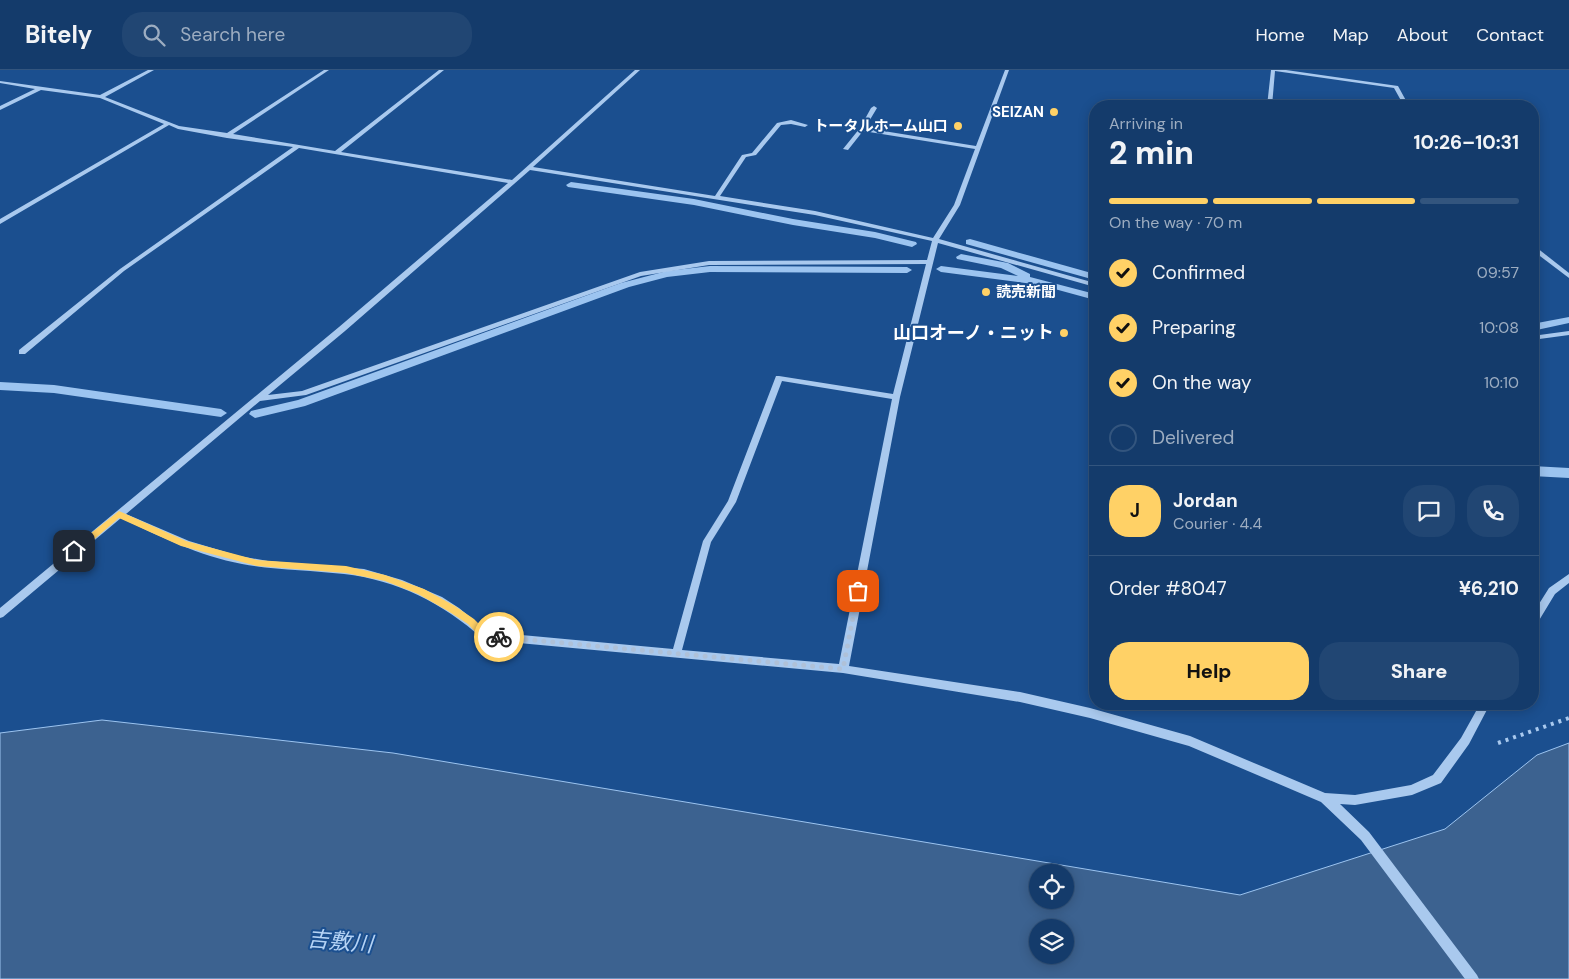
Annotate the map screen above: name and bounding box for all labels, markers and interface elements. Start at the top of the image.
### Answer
search box [122,12,472,57]
text: Bitely [25,19,92,50]
icon: search [140,21,168,49]
text: Search here [180,22,285,47]
text: Home [1255,23,1305,47]
text: Map [1333,23,1369,47]
text: About [1397,23,1448,47]
text: Contact [1476,23,1544,47]
place label: SEIZAN [992,102,1044,122]
marker: SEIZAN [1048,106,1060,118]
text: Arriving in [1109,113,1183,134]
place label: トータルホーム山口 [813,116,948,136]
marker: トータルホーム山口 [952,120,964,132]
text: 10:26–10:31 [1414,130,1519,155]
text: 2 min [1109,132,1194,174]
text: On the way · 70 m [1109,212,1242,233]
icon: check [1109,259,1137,287]
text: Confirmed [1152,260,1245,285]
text: 09:57 [1477,262,1519,283]
place label: 読売新聞 [996,282,1056,302]
marker: 読売新聞 [980,286,992,298]
icon: check [1109,314,1137,342]
text: Preparing [1152,315,1236,340]
text: 10:08 [1479,317,1519,338]
place label: 山口オーノ・ニット [893,321,1054,345]
marker: 山口オーノ・ニット [1058,327,1070,339]
icon: check [1109,369,1137,397]
text: On the way [1152,370,1252,395]
text: 10:10 [1484,372,1519,393]
text: Delivered [1152,425,1234,450]
button: chat [1403,485,1455,537]
button: phone [1467,485,1519,537]
text: Jordan [1173,488,1238,513]
text: J [1130,498,1140,523]
text: Courier · 4.4 [1173,513,1262,534]
pin [53,530,95,572]
icon: home [60,537,88,565]
pin [837,570,879,612]
text: Order #8047 [1109,576,1227,601]
text: ¥6,210 [1459,576,1519,601]
icon: bag [844,577,872,605]
courier [474,612,524,662]
icon: bike [485,623,513,651]
button: Help [1109,642,1309,700]
button: Share [1319,642,1519,700]
map controls [1029,864,1074,964]
button: locate [1029,864,1074,909]
button: layers [1029,919,1074,964]
water label: 吉敷川 [306,924,376,959]

